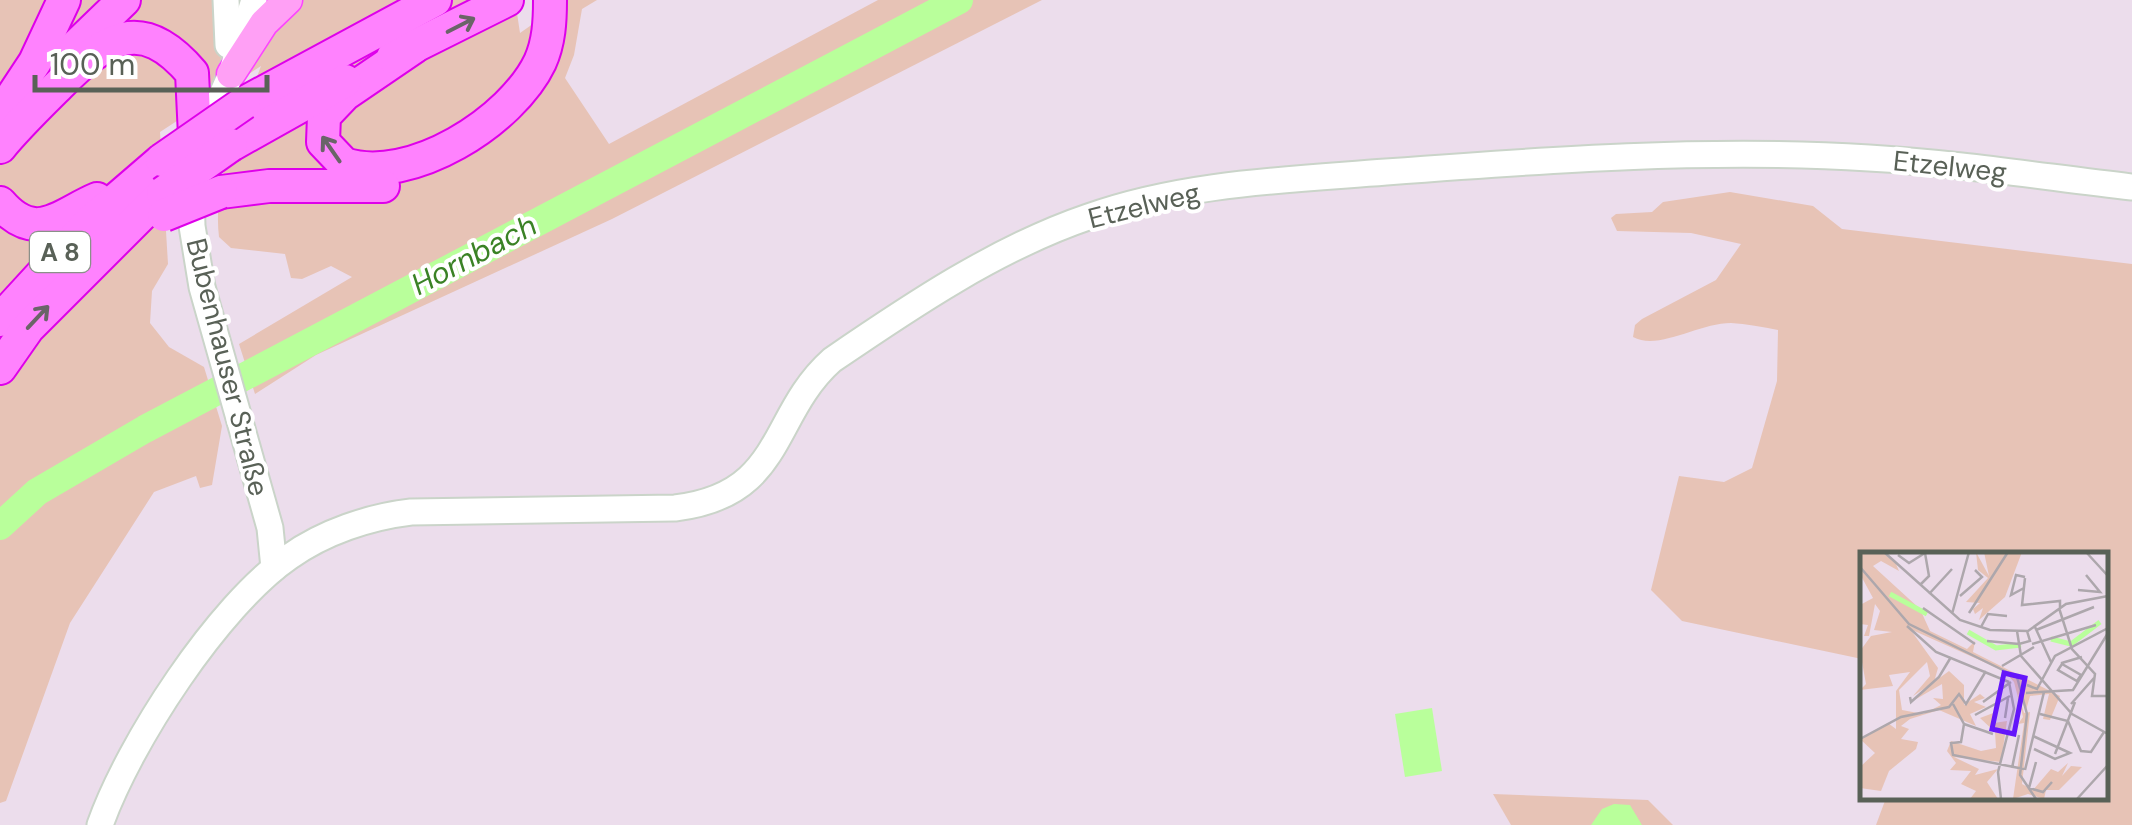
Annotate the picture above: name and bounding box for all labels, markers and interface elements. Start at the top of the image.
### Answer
one-way arrow [445,14,475,33]
scale bar [35,30,268,92]
text: 100 m [50,45,135,84]
one-way arrow [321,136,342,163]
street label: Etzelweg [1891,142,2009,191]
street label: Etzelweg [1084,174,1204,237]
water label: Hornbach [404,205,543,304]
road number: A 8 [30,232,90,272]
street label: Bubenhauser Straße [178,234,277,500]
one-way arrow [26,305,50,331]
inset map [1860,552,2107,800]

